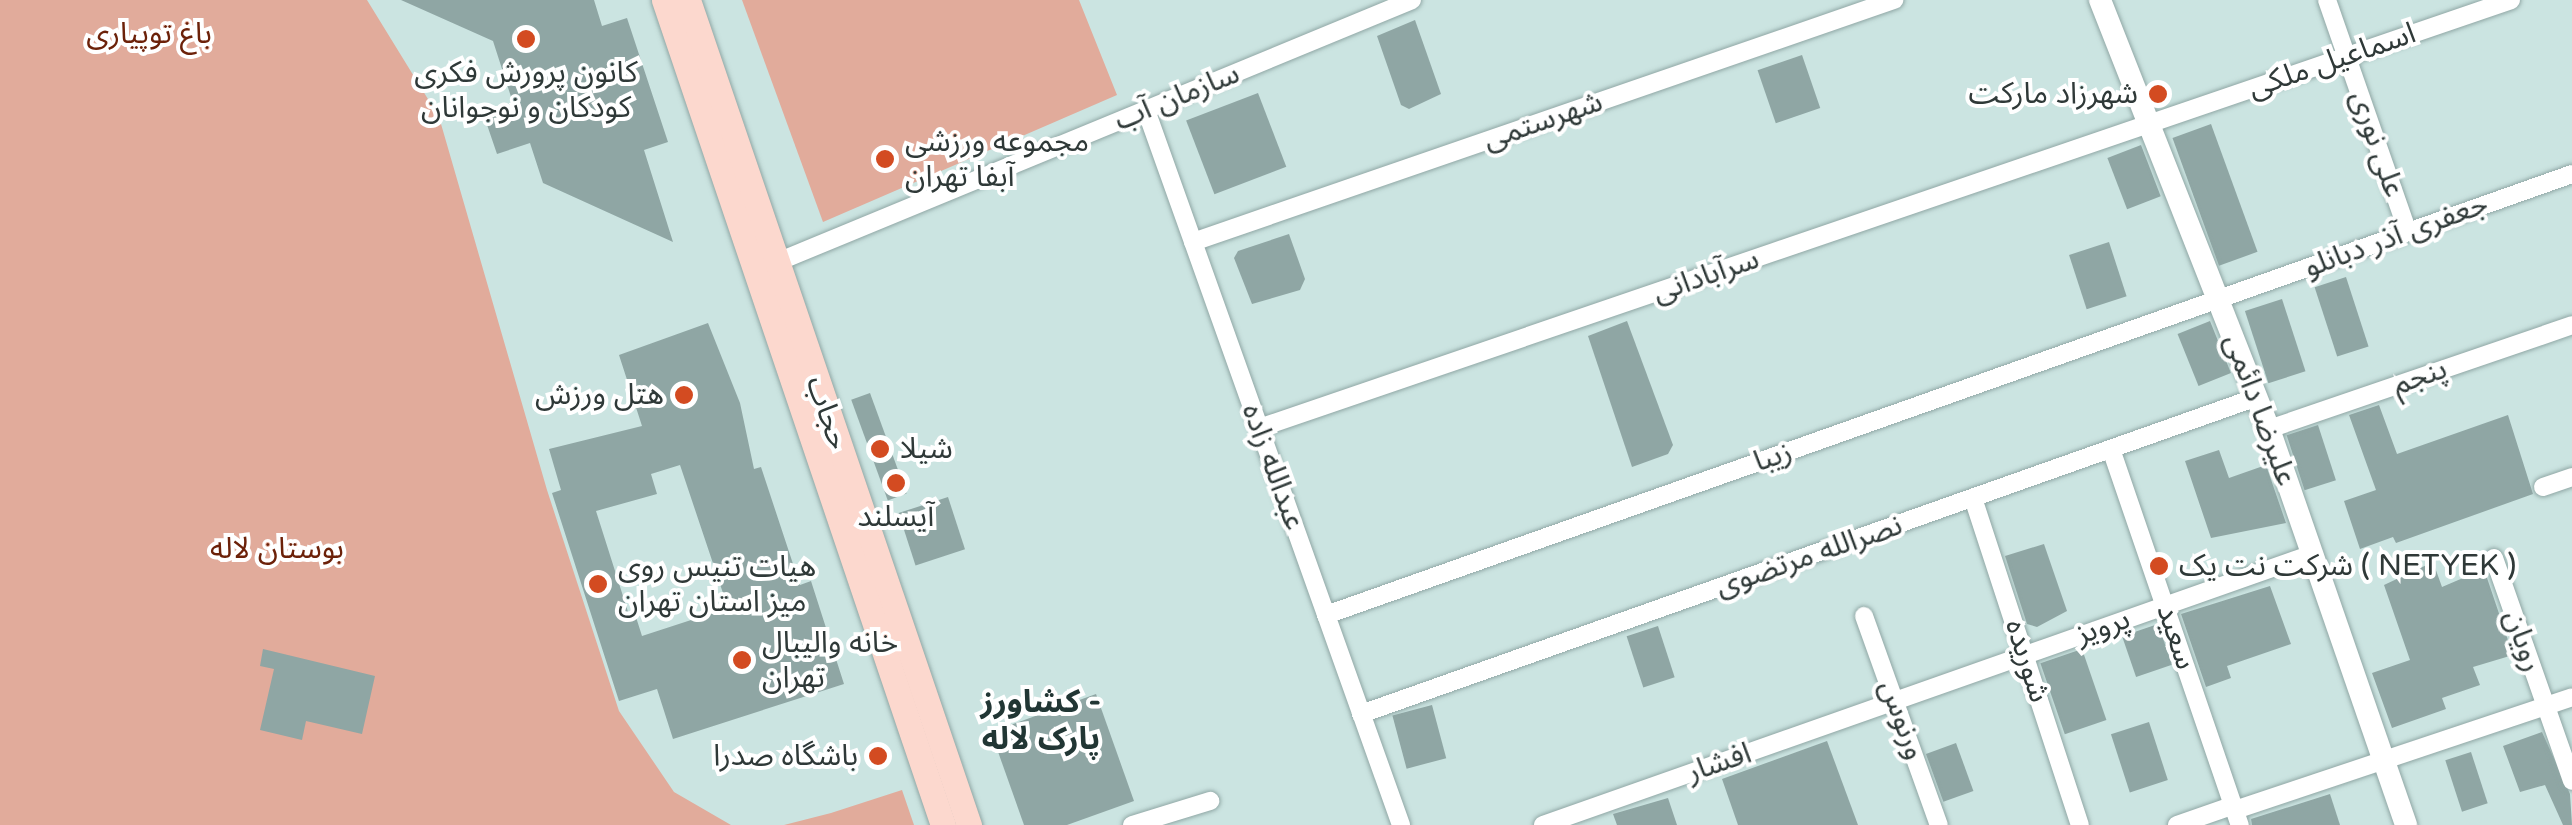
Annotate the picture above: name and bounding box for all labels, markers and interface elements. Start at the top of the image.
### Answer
park label: باغ توپیاری [86,16,212,52]
street label: اسماعیل ملکی [2244,16,2420,106]
marker: کانون پرورش فکری کودکان و نوجوانان [515,28,537,50]
place label: کانون پرورش فکری کودکان و نوجوانان [414,55,638,126]
street label: سازمان آب [1109,56,1245,138]
place label: شهرزاد مارکت [1968,76,2138,112]
marker: شهرزاد مارکت [2147,83,2169,105]
street label: شهرستمی [1479,84,1607,158]
street label: علی نوری [2342,86,2412,202]
place label: مجموعه ورزشی آبفا تهران [905,124,1089,194]
marker: مجموعه ورزشی آبفا تهران [874,148,896,170]
street label: جعفری آذر دبانلو [2299,186,2493,286]
street label: سرآبادانی [1648,241,1764,311]
street label: علیرضا دائمی [2216,329,2304,491]
street label: پنجم [2388,351,2452,403]
street label: حجاب [798,372,856,454]
place label: هتل ورزش [535,377,664,413]
marker: هتل ورزش [673,384,695,406]
street label: عبدالله زاده [1234,399,1312,535]
place label: شیلا [900,431,953,467]
street label: زیبا [1749,434,1797,480]
marker: شیلا [869,438,891,460]
marker: آیسلند [885,472,907,494]
place label: آیسلند [858,499,934,535]
street label: نصرالله مرتضوی [1711,507,1907,605]
park label: بوستان لاله [210,531,344,567]
place label: شرکت نت یک ( NETYEK ) [2179,548,2516,584]
place label: هیات تنیس روی میز استان تهران [618,549,816,620]
marker: شرکت نت یک ( NETYEK ) [2148,555,2170,577]
marker: هیات تنیس روی میز استان تهران [587,573,609,595]
street label: سعید [2148,600,2204,674]
street label: پرویز [2071,601,2135,653]
street label: رویان [2496,606,2550,676]
street label: شوریده [1997,615,2057,707]
place label: خانه والیبال تهران [762,625,898,696]
marker: خانه والیبال تهران [731,649,753,671]
street label: ورنوس [1871,675,1933,765]
district label: کشاورز - پارک لاله [981,684,1101,759]
street label: افشار [1682,735,1756,791]
place label: باشگاه صدرا [713,738,858,774]
marker: باشگاه صدرا [867,745,889,767]

